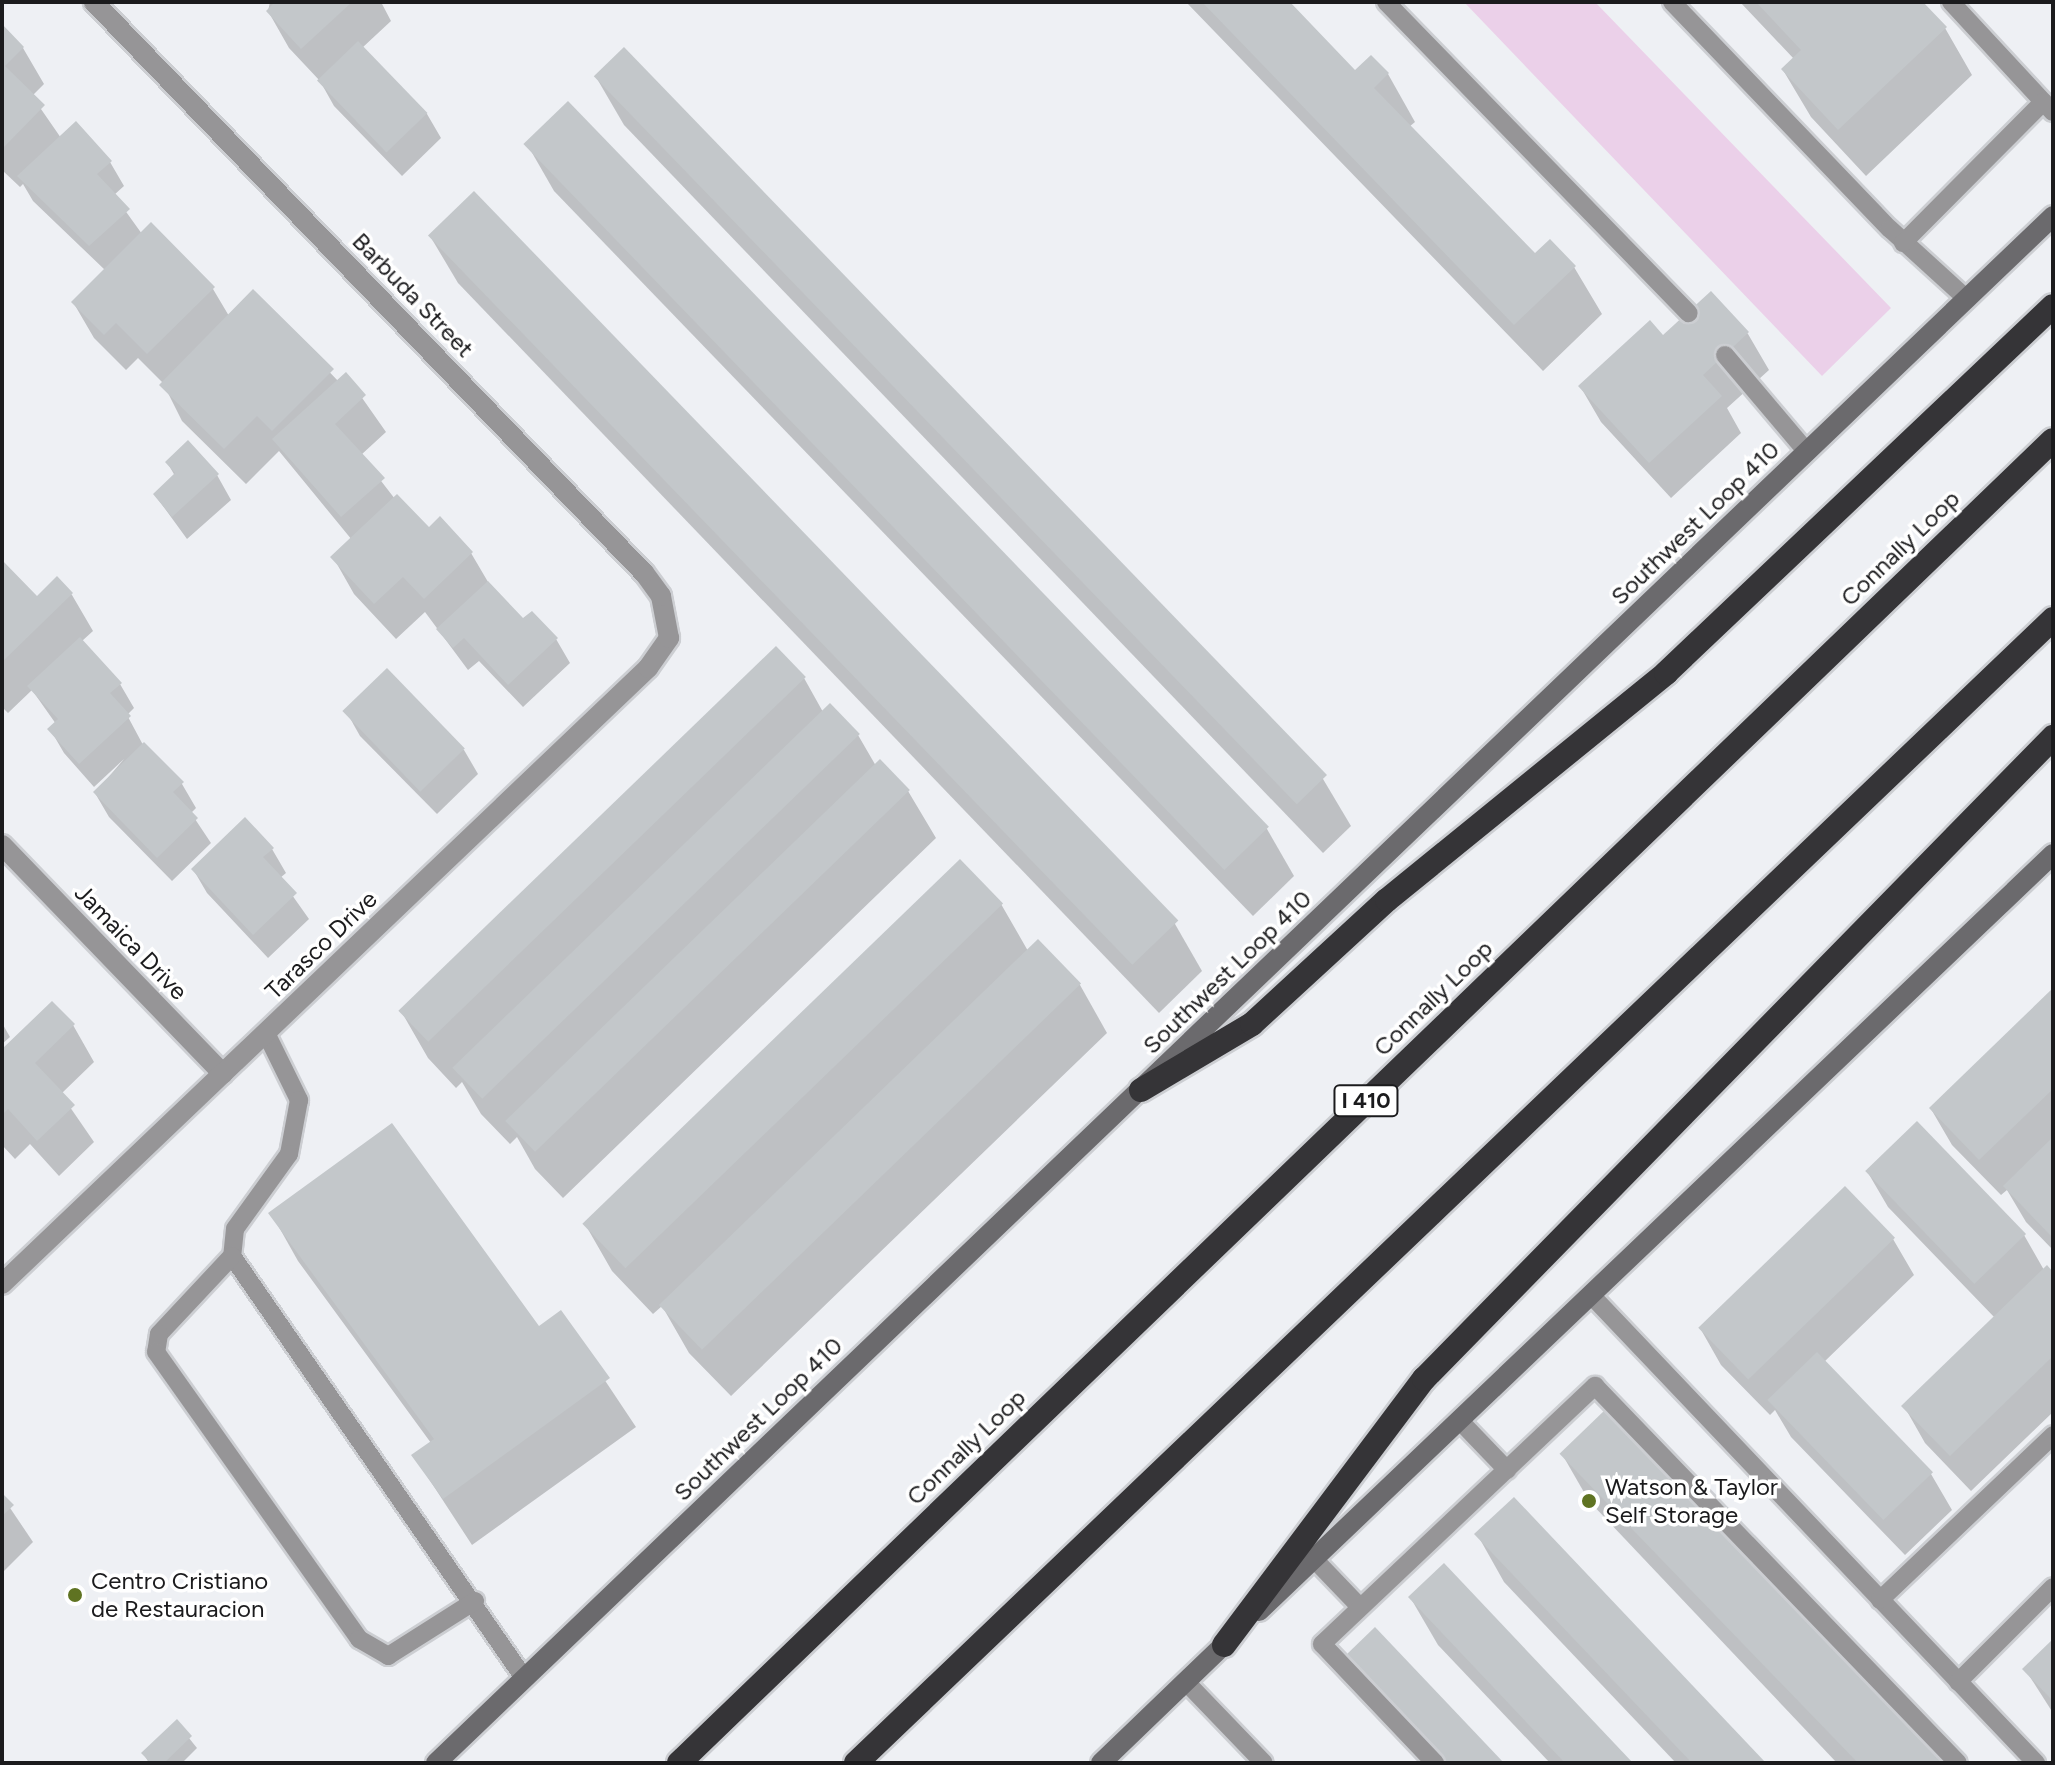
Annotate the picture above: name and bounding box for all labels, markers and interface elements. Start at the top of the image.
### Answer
street label: Barbuda Street [346,227,480,363]
street label: Southwest Loop 410 [1605,435,1785,611]
street label: Connally Loop [1835,484,1965,612]
street label: Jamaica Drive [69,878,193,1006]
street label: Southwest Loop 410 [1137,884,1317,1060]
street label: Tarasco Drive [259,885,383,1005]
street label: Connally Loop [1368,934,1498,1062]
road number: I 410 [1332,1083,1400,1119]
street label: Southwest Loop 410 [668,1331,848,1507]
street label: Connally Loop [901,1383,1031,1511]
place label: Watson & Taylor Self Storage [1605,1473,1778,1529]
marker: Watson & Taylor Self Storage [1580,1492,1598,1510]
place label: Centro Cristiano de Restauracion [91,1567,268,1623]
marker: Centro Cristiano de Restauracion [66,1586,84,1604]

